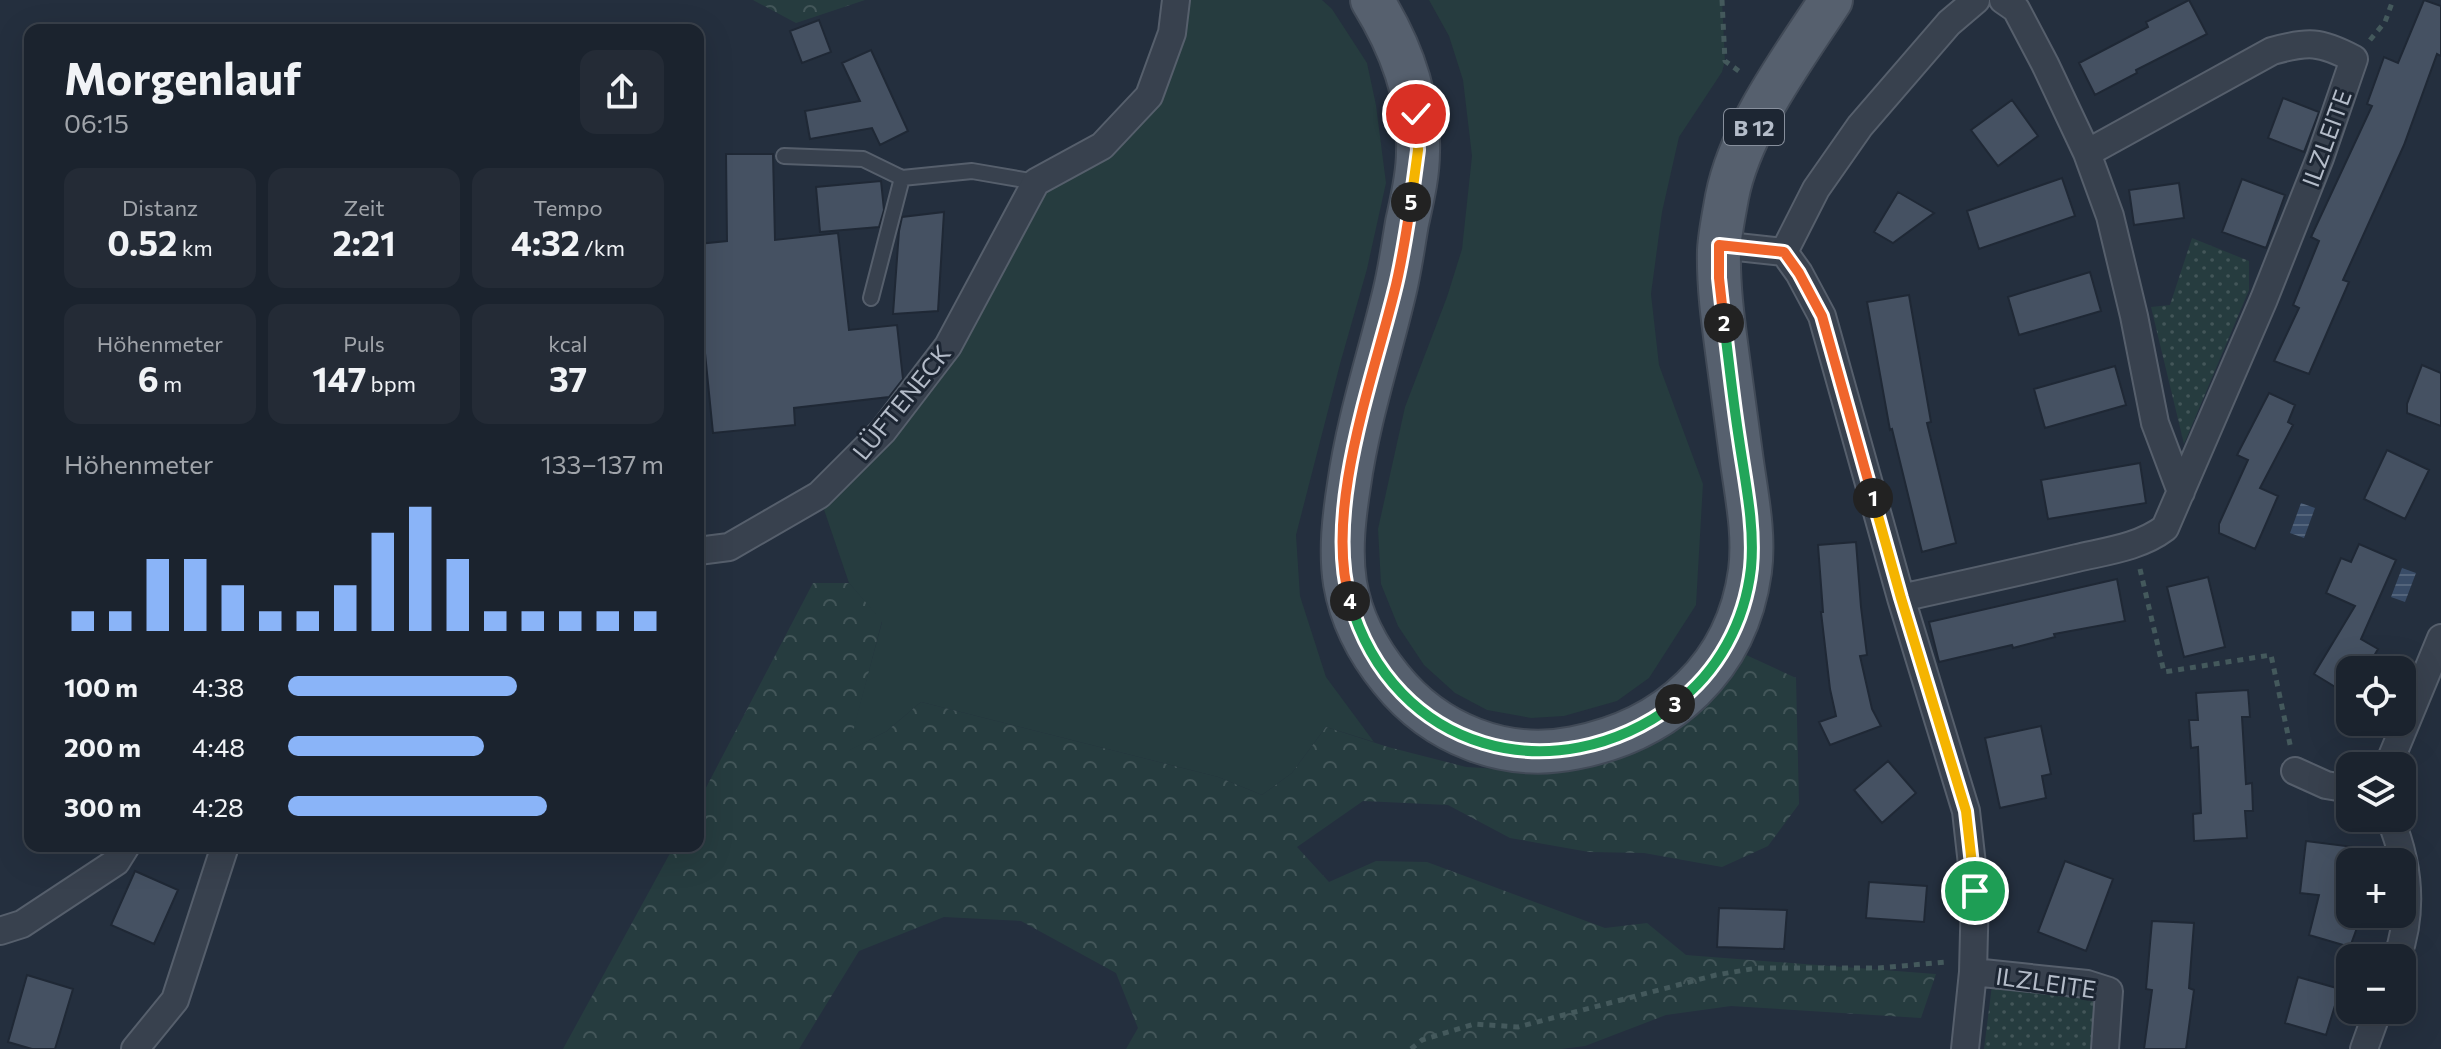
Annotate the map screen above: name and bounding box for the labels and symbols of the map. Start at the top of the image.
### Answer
pin [1382,80,1450,148]
street label: ILZLEITE [2295,86,2357,190]
road number: B 12 [1724,109,1784,145]
pin: 5 [1391,182,1431,222]
pin: 2 [1704,303,1744,343]
street label: LÜFTENECK [846,339,956,465]
pin: 1 [1853,478,1893,518]
pin: 4 [1330,581,1370,621]
pin: 3 [1655,684,1695,724]
pin [1941,857,2009,925]
street label: ILZLEITE [1994,961,2098,1003]

